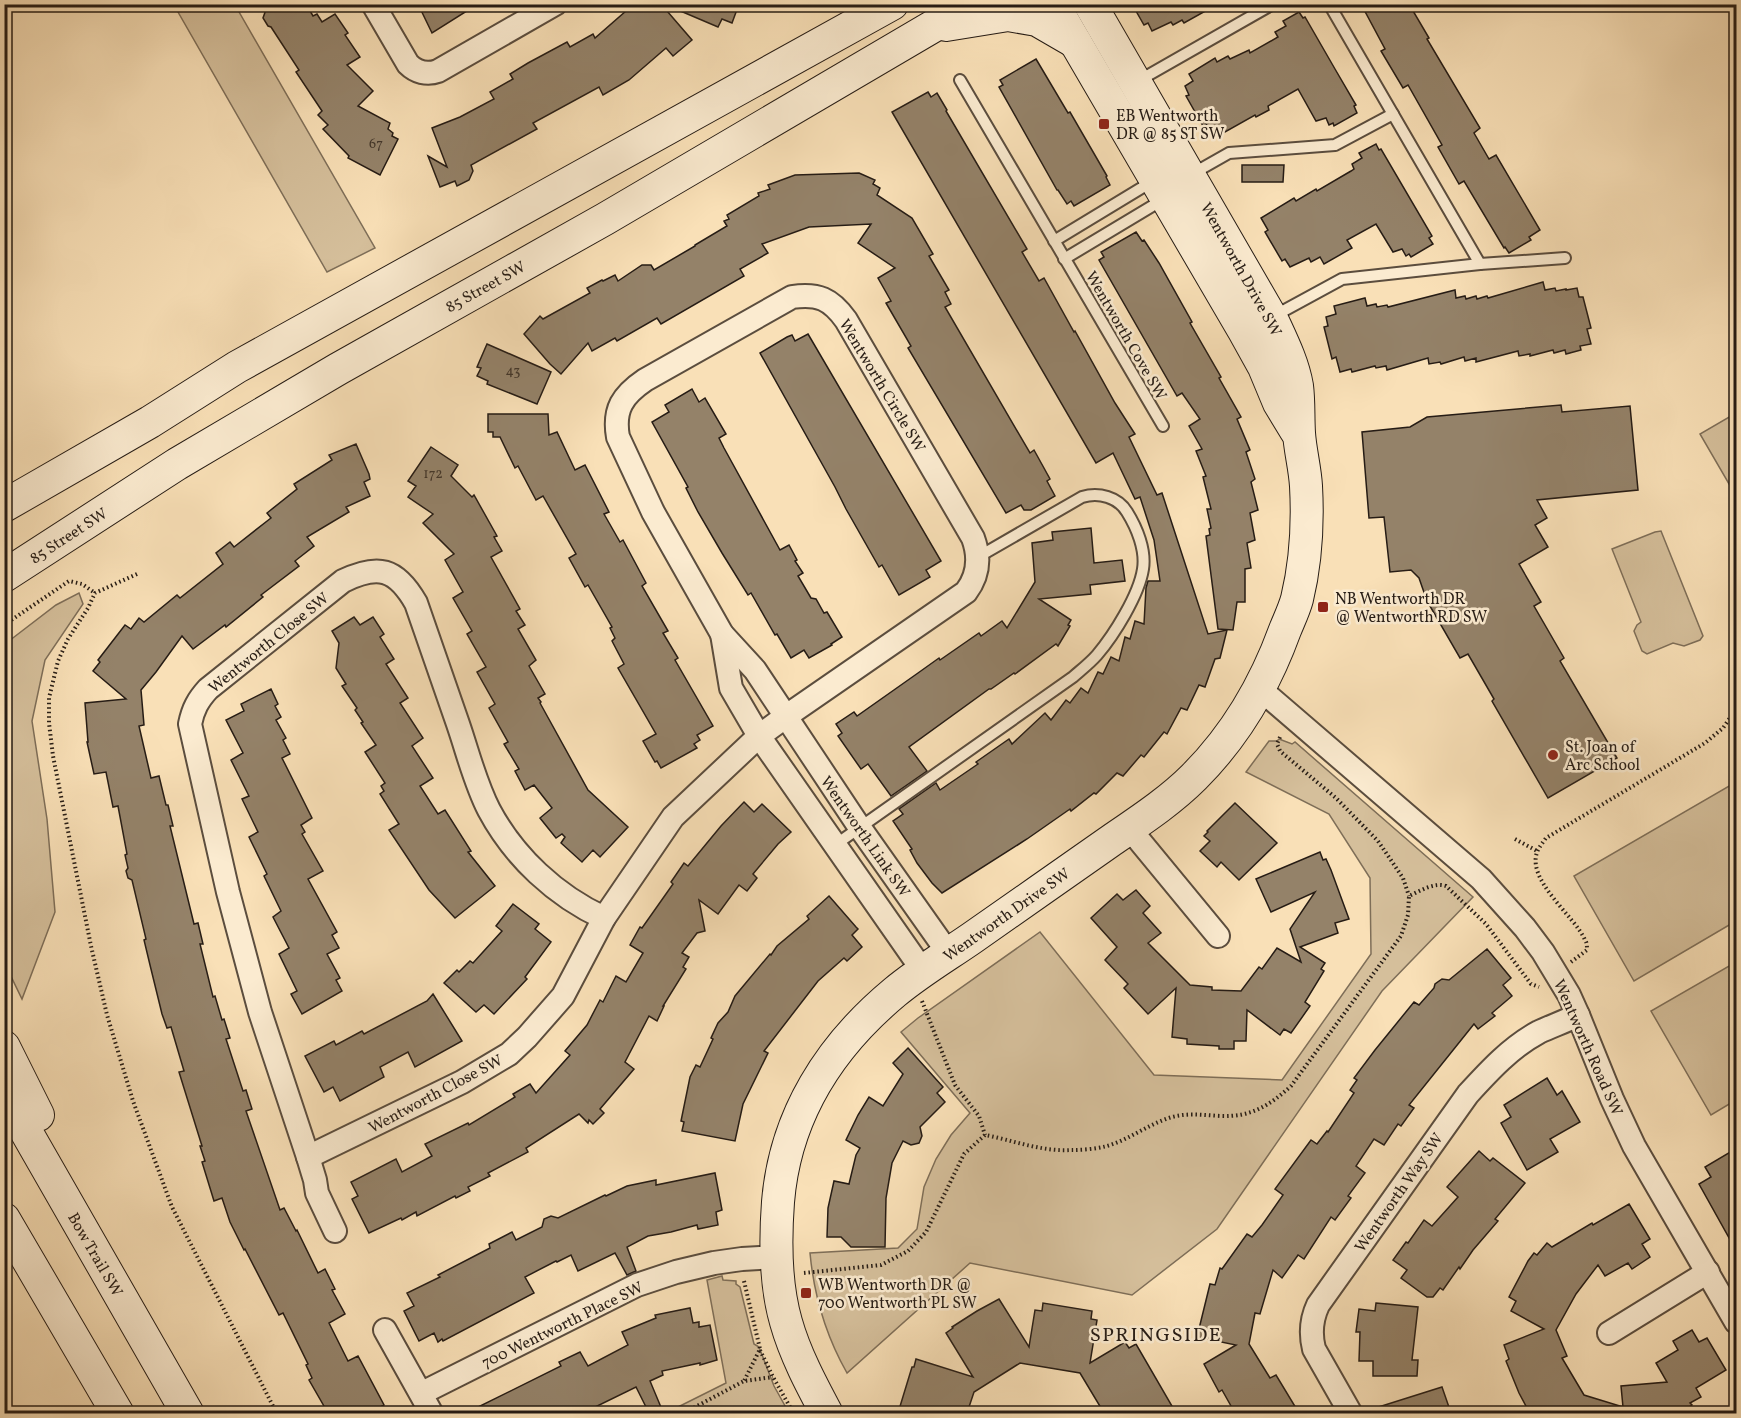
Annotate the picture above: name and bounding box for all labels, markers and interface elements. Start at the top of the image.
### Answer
place label: EB Wentworth DR @ 85 ST SW [1116,106,1225,146]
marker: EB Wentworth DR @ 85 ST SW [1097,117,1111,131]
house number: 67 [369,135,383,154]
street label: Wentworth Drive SW [1194,199,1286,341]
street label: 85 Street SW [442,257,530,319]
street label: Wentworth Cove SW [1079,267,1171,405]
street label: Wentworth Circle SW [833,315,930,457]
house number: 43 [506,362,520,381]
house number: 172 [423,465,443,484]
street label: 85 Street SW [26,503,112,570]
street label: Wentworth Close SW [204,588,334,699]
place label: NB Wentworth DR @ Wentworth RD SW [1335,589,1487,629]
marker: NB Wentworth DR @ Wentworth RD SW [1316,600,1330,614]
place label: St. Joan of Arc School [1565,737,1640,777]
marker: St. Joan of Arc School [1546,748,1560,762]
street label: Wentworth Link SW [814,772,914,902]
street label: Wentworth Drive SW [939,864,1075,968]
street label: Wentworth Road SW [1547,976,1627,1120]
street label: Wentworth Close SW [365,1050,507,1140]
street label: Wentworth Way SW [1350,1129,1449,1257]
street label: Bow Trail SW [61,1209,127,1301]
place label: WB Wentworth DR @ 700 Wentworth PL SW [818,1275,977,1315]
street label: 700 Wentworth Place SW [478,1277,647,1375]
marker: WB Wentworth DR @ 700 Wentworth PL SW [799,1286,813,1300]
district label: SPRINGSIDE [1090,1322,1222,1350]

